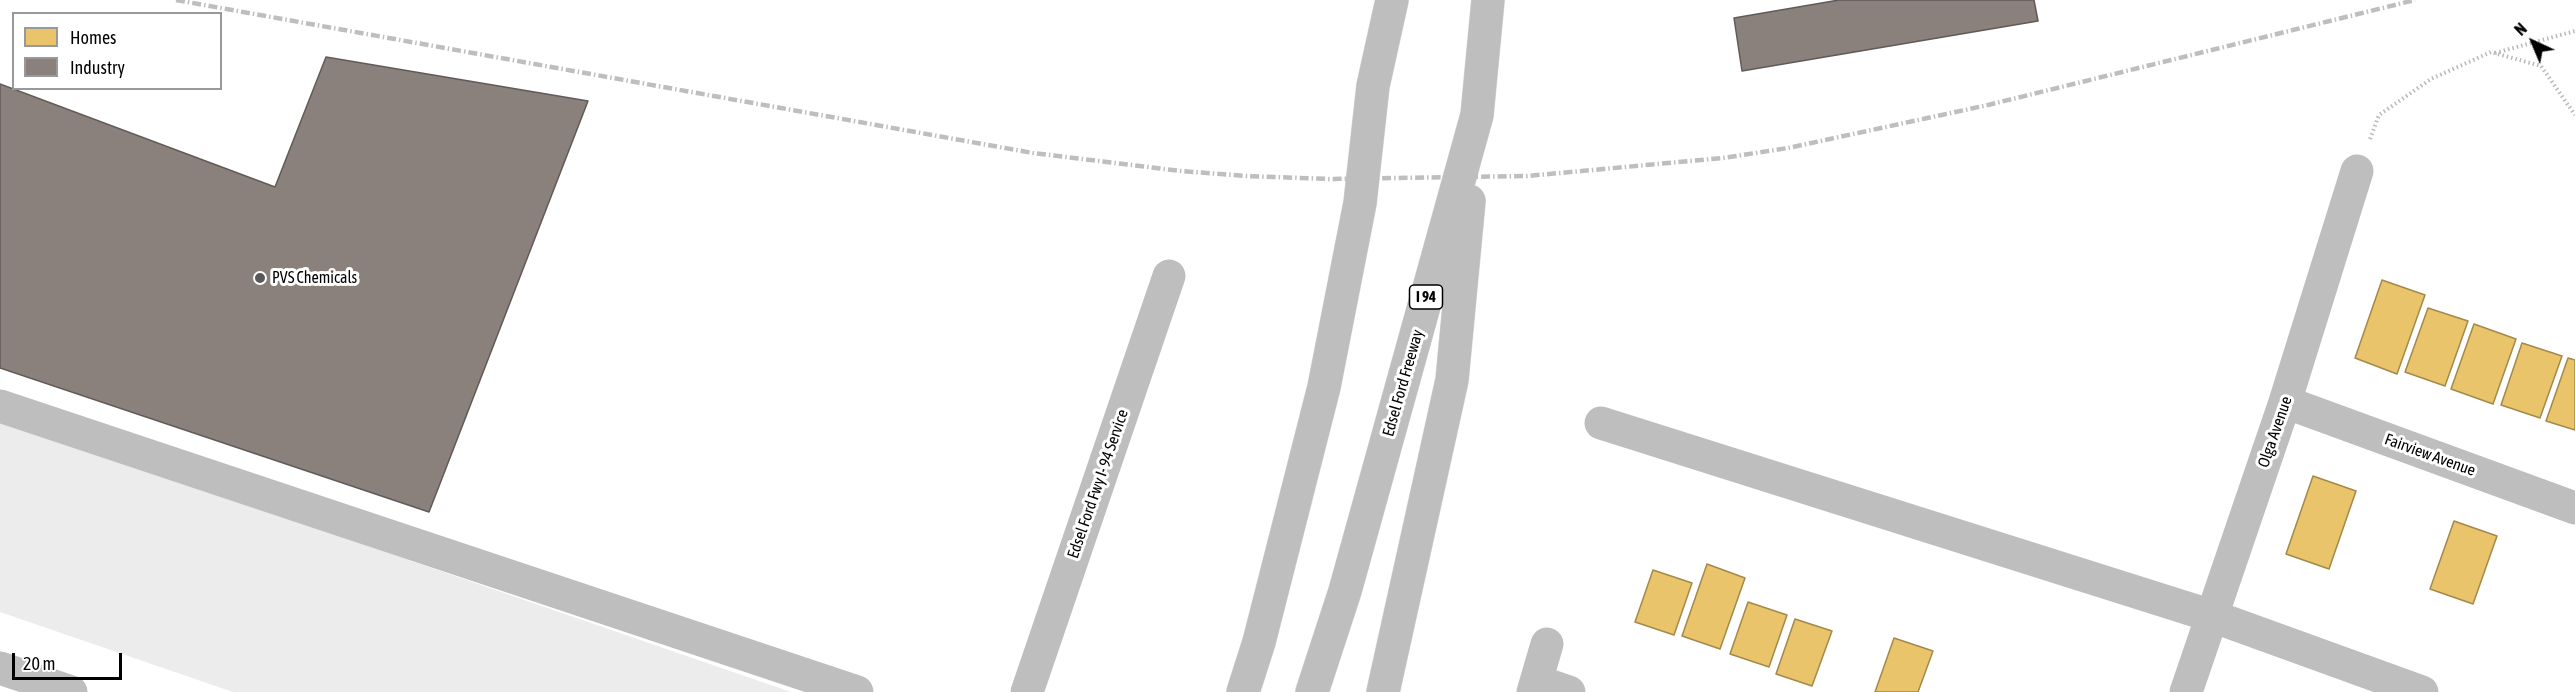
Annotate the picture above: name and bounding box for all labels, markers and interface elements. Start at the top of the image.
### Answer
legend [12,12,222,90]
north arrow [2503,12,2563,72]
text: N [2511,19,2530,39]
text: Homes [70,27,116,48]
text: Industry [70,57,125,78]
place label: PVS Chemicals [272,268,357,288]
marker: PVS Chemicals [253,271,267,285]
road number: I 94 [1410,285,1442,309]
street label: Edsel Ford Freeway [1379,327,1427,439]
street label: Olga Avenue [2254,394,2296,470]
street label: Edsel Ford Fwy I- 94 Service [1063,407,1133,561]
street label: Fairview Avenue [2382,430,2478,480]
scale bar [15,641,124,679]
text: 20 m [23,653,55,674]

